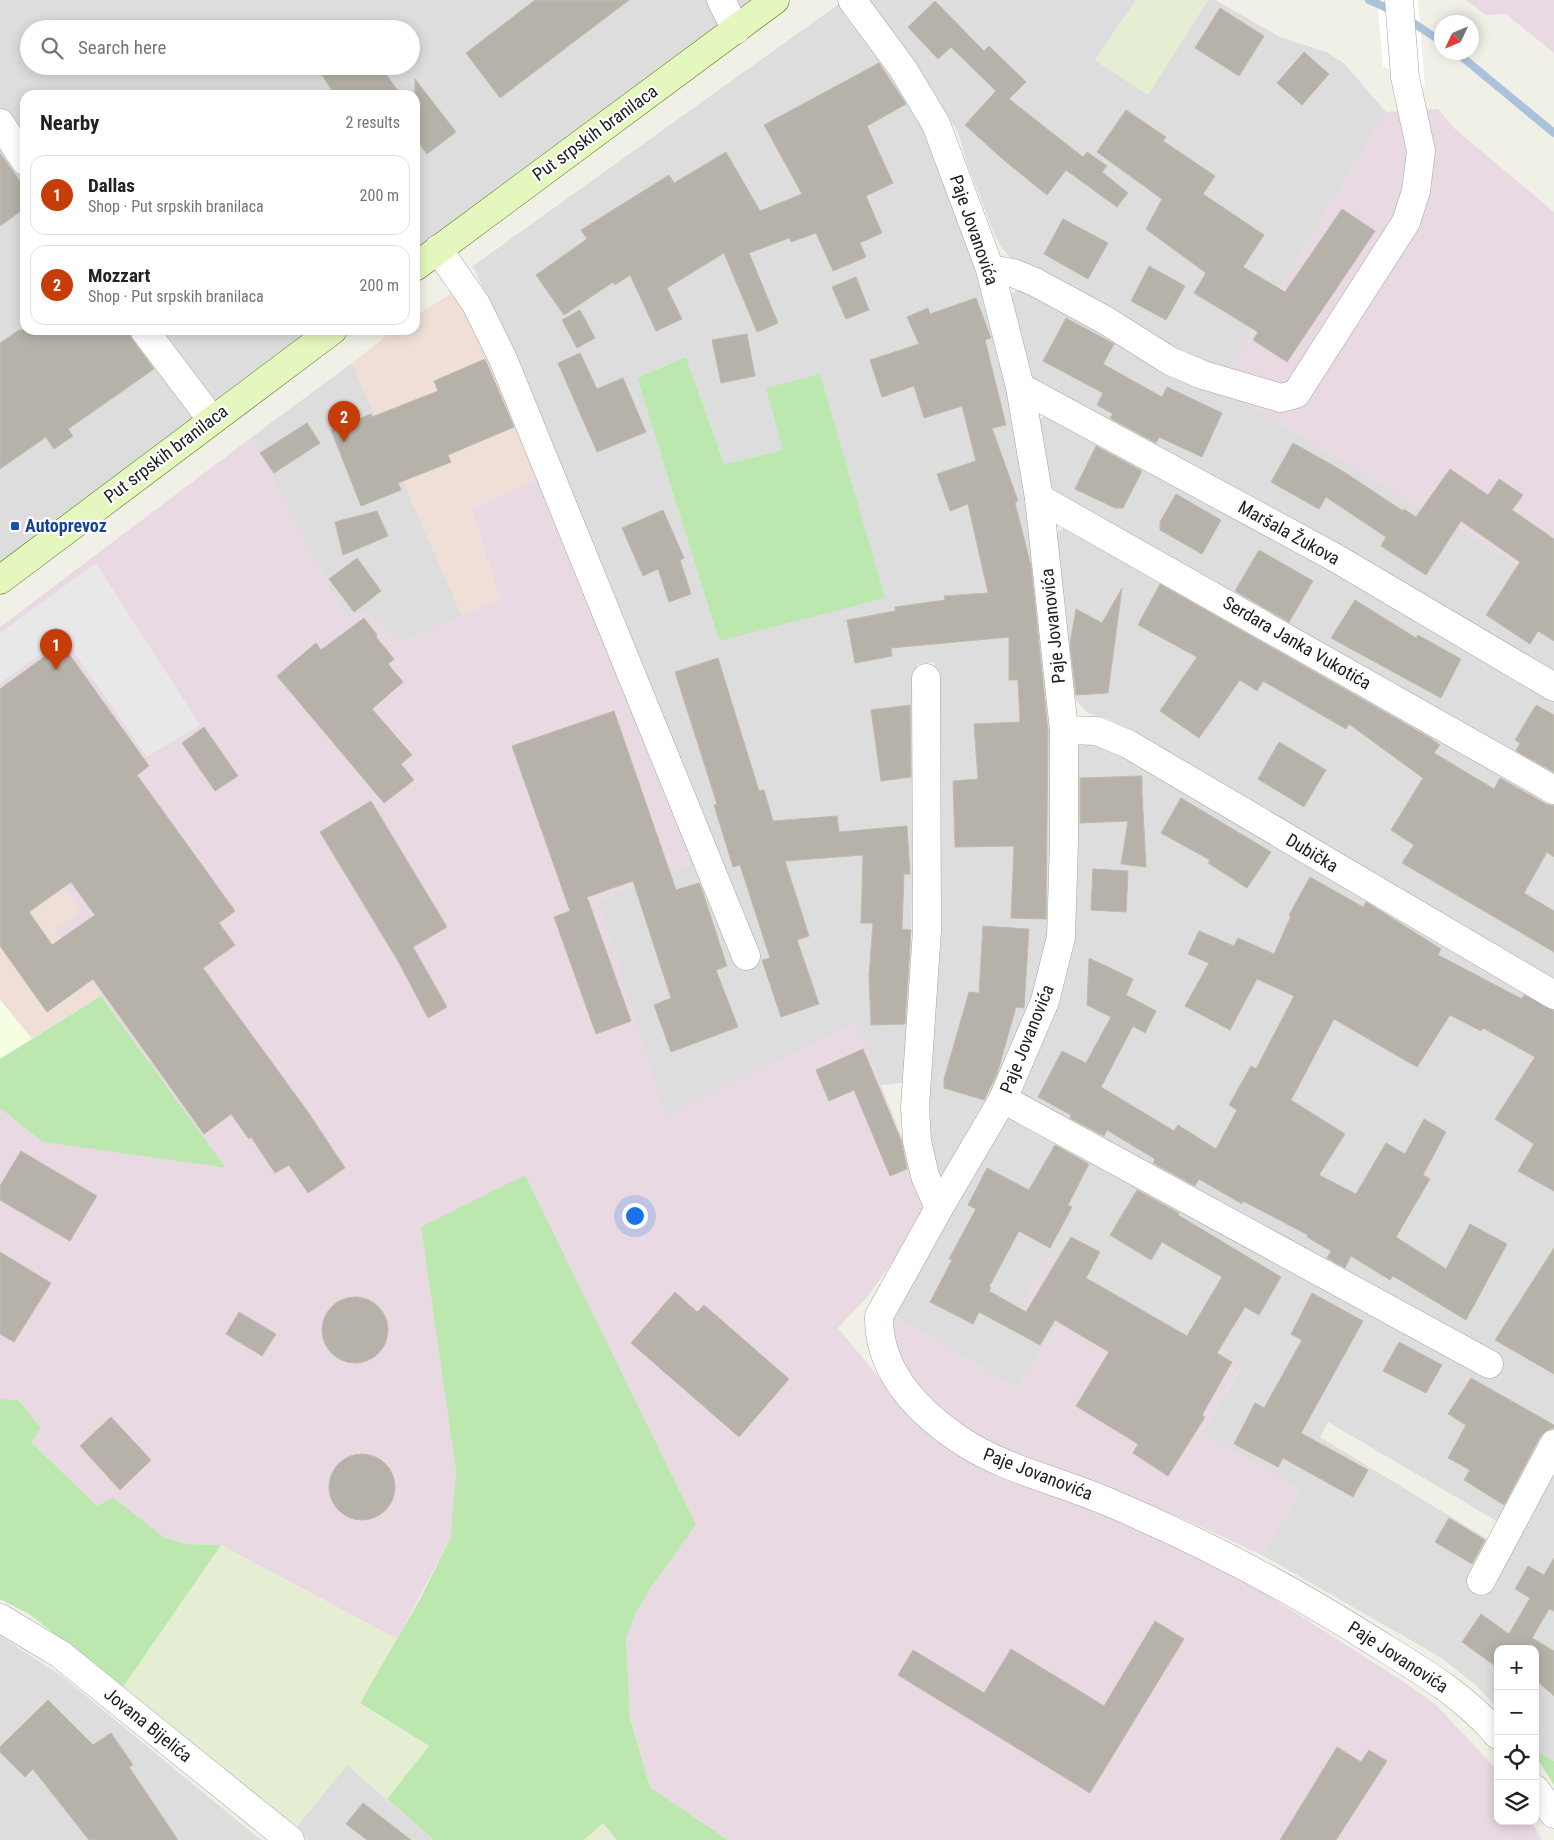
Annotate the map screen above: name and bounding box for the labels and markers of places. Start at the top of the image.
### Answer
pin: 2 [328,401,360,442]
place label: Autoprevoz [25,515,107,536]
marker: Autoprevoz [9,520,21,532]
pin: 1 [40,629,72,670]

